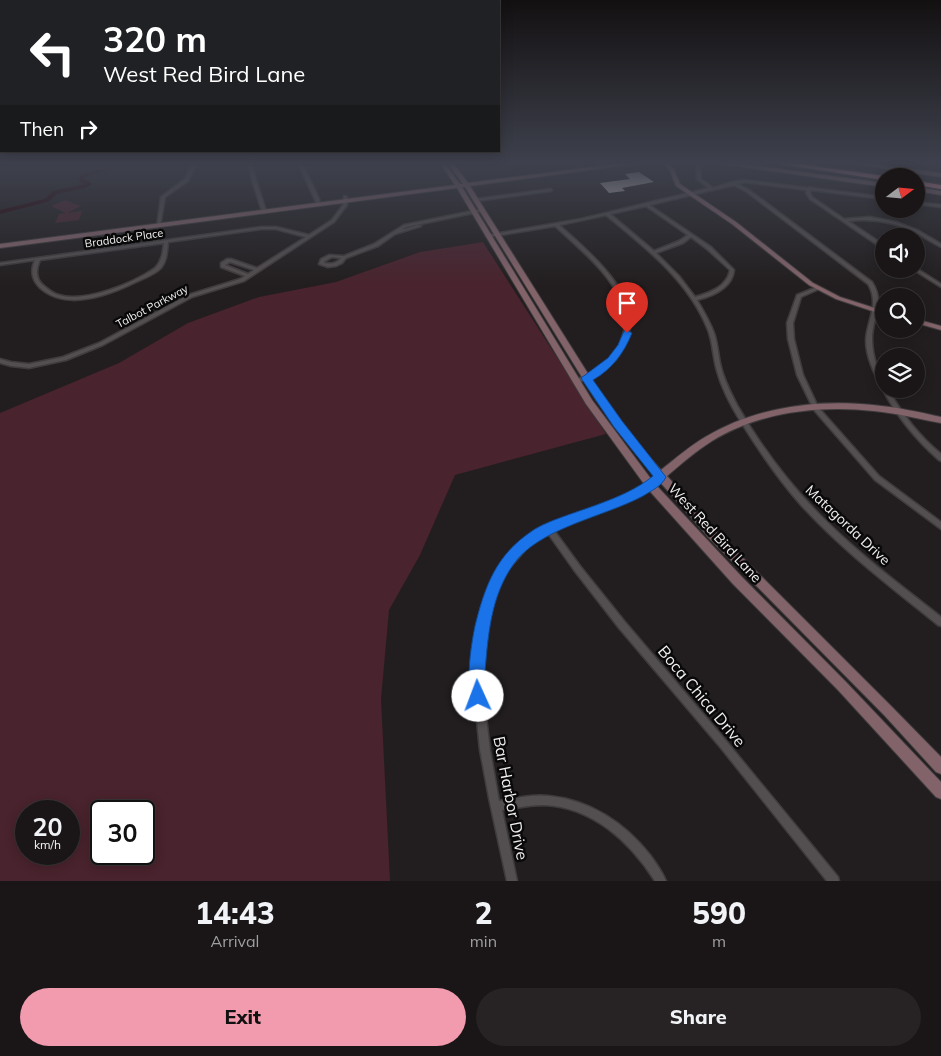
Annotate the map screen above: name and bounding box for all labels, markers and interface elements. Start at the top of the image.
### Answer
text: 320 m [103,17,207,61]
icon: left [20,20,85,85]
text: West Red Bird Lane [103,60,305,88]
icon: right [74,115,102,143]
text: Then [20,117,64,141]
north arrow [875,168,925,218]
map controls [875,168,925,398]
street label: Braddock Place [84,226,164,250]
button: sound [875,228,925,278]
street label: Talbot Parkway [114,281,190,331]
pin [606,282,648,333]
button: search [875,288,925,338]
icon: arrive [613,289,641,317]
button: layers [875,348,925,398]
street label: West Red Bird Lane [665,480,765,586]
street label: Matagorda Drive [802,481,894,569]
street label: Boca Chica Drive [654,641,750,751]
position arrow [451,669,503,721]
street label: Bar Harbor Drive [489,734,533,862]
speed limit sign: 30 [90,800,155,865]
text: 20 [32,811,63,842]
text: km/h [34,837,61,852]
text: 14:43 [195,894,275,932]
text: 2 [474,894,492,932]
text: 590 [692,894,746,932]
text: Arrival [210,931,259,951]
text: min [470,931,497,951]
text: m [712,931,726,951]
button: Exit [20,988,466,1046]
button: Share [476,988,921,1046]

